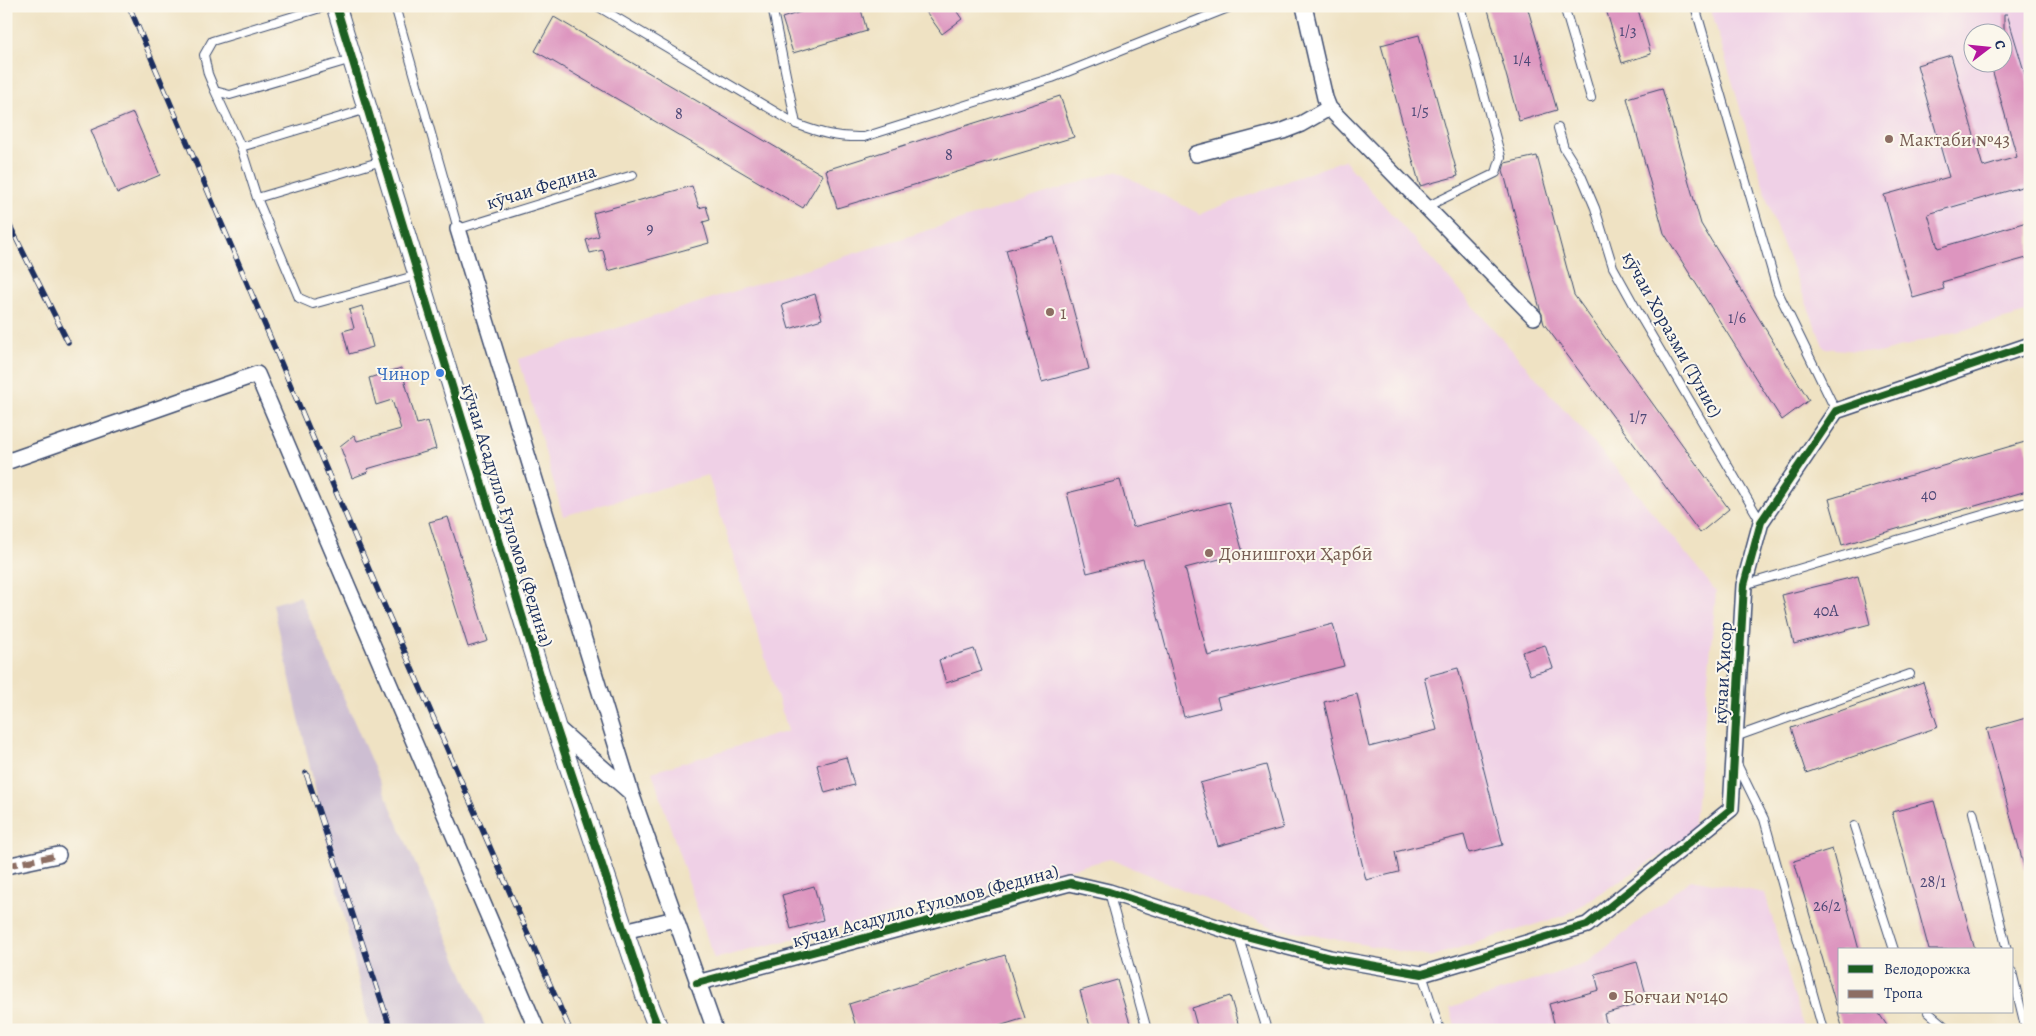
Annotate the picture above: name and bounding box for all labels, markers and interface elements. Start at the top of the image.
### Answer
house number: 1/3 [1619,20,1637,42]
north arrow [1964,22,2014,72]
text: С [1990,38,2010,52]
house number: 1/4 [1513,48,1531,70]
house number: 1/5 [1411,100,1429,122]
house number: 8 [675,103,683,125]
place label: Мактаби №43 [1899,127,2010,153]
marker: Мактаби №43 [1883,133,1895,145]
house number: 8 [945,144,953,166]
street label: кӯчаи Федина [483,158,600,216]
house number: 9 [646,218,654,240]
street label: кӯчаи Хоразми (Тунис) [1616,247,1729,422]
place label: 1 [1060,300,1067,326]
marker: 1 [1044,306,1056,318]
house number: 1/6 [1728,307,1746,329]
place label: Чинор [377,361,430,387]
marker: Чинор [434,367,446,379]
street label: кӯчаи Асадулло Ғуломов (Федина) [454,380,560,650]
house number: 1/7 [1629,406,1647,428]
house number: 40 [1921,484,1937,506]
place label: Донишгоҳи Ҳарбӣ [1219,541,1373,567]
marker: Донишгоҳи Ҳарбӣ [1203,547,1215,559]
house number: 40А [1813,600,1839,622]
street label: кӯчаи Ҳисор [1707,621,1739,725]
street label: кӯчаи Асадулло Ғуломов (Федина) [789,858,1061,954]
house number: 28/1 [1920,871,1947,893]
house number: 26/2 [1813,895,1841,917]
legend [1838,948,2014,1014]
text: Велодорожка [1884,959,1971,979]
text: Тропа [1884,983,1923,1003]
place label: Боғчаи №140 [1623,984,1728,1010]
marker: Боғчаи №140 [1607,990,1619,1002]

